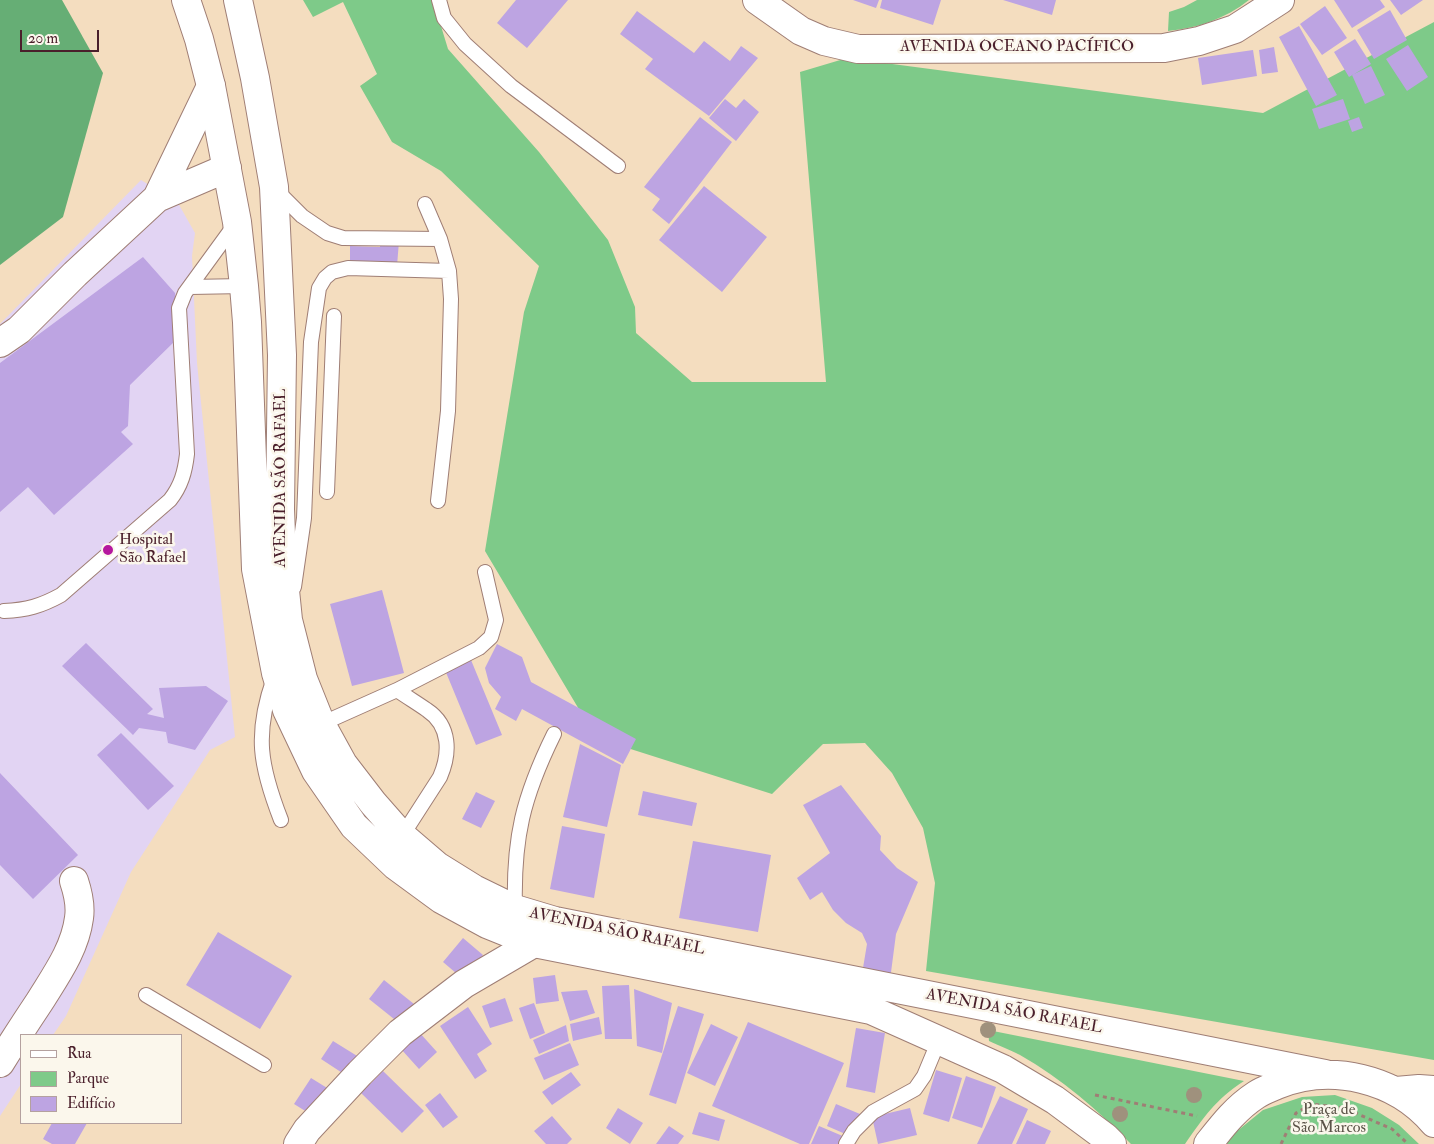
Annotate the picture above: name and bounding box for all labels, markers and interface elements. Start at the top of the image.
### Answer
scale bar [22,20,101,52]
text: 20 m [28,29,58,48]
street label: AVENIDA OCEANO PACÍFICO [900,38,1134,58]
street label: AVENIDA SÃO RAFAEL [272,389,292,567]
place label: Hospital São Rafael [119,531,186,569]
marker: Hospital São Rafael [101,543,115,557]
street label: AVENIDA SÃO RAFAEL [528,904,706,960]
street label: AVENIDA SÃO RAFAEL [924,986,1104,1038]
legend [20,1034,182,1124]
text: Rua [67,1044,92,1063]
text: Parque [67,1069,109,1088]
text: Edifício [67,1094,115,1113]
park label: Praça de São Marcos [1292,1101,1366,1139]

